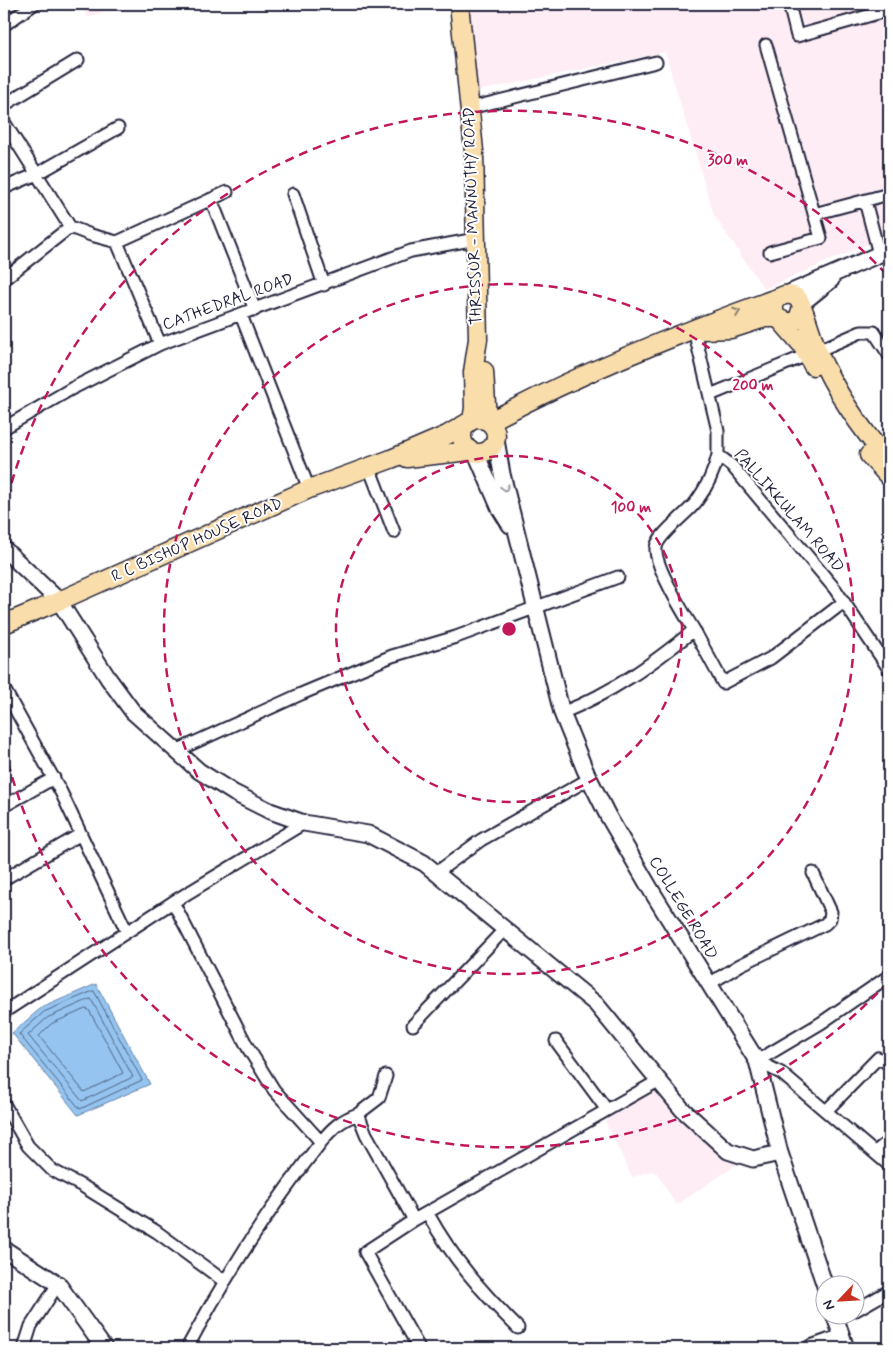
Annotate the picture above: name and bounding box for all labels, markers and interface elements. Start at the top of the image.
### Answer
street label: THRISSUR - MANNUTHY ROAD [459,107,487,325]
text: 300 m [708,151,748,171]
street label: CATHEDRAL ROAD [160,269,296,335]
one-way arrow [732,308,740,318]
text: 200 m [733,376,774,396]
street label: PALLIKKULAM ROAD [729,445,849,577]
one-way arrow [500,484,510,492]
street label: R C BISHOP HOUSE ROAD [108,493,286,587]
text: 100 m [611,498,651,518]
centre of rings [500,620,518,638]
street label: COLLEGE ROAD [644,852,722,964]
north arrow [816,1274,866,1324]
text: N [819,1297,839,1313]

